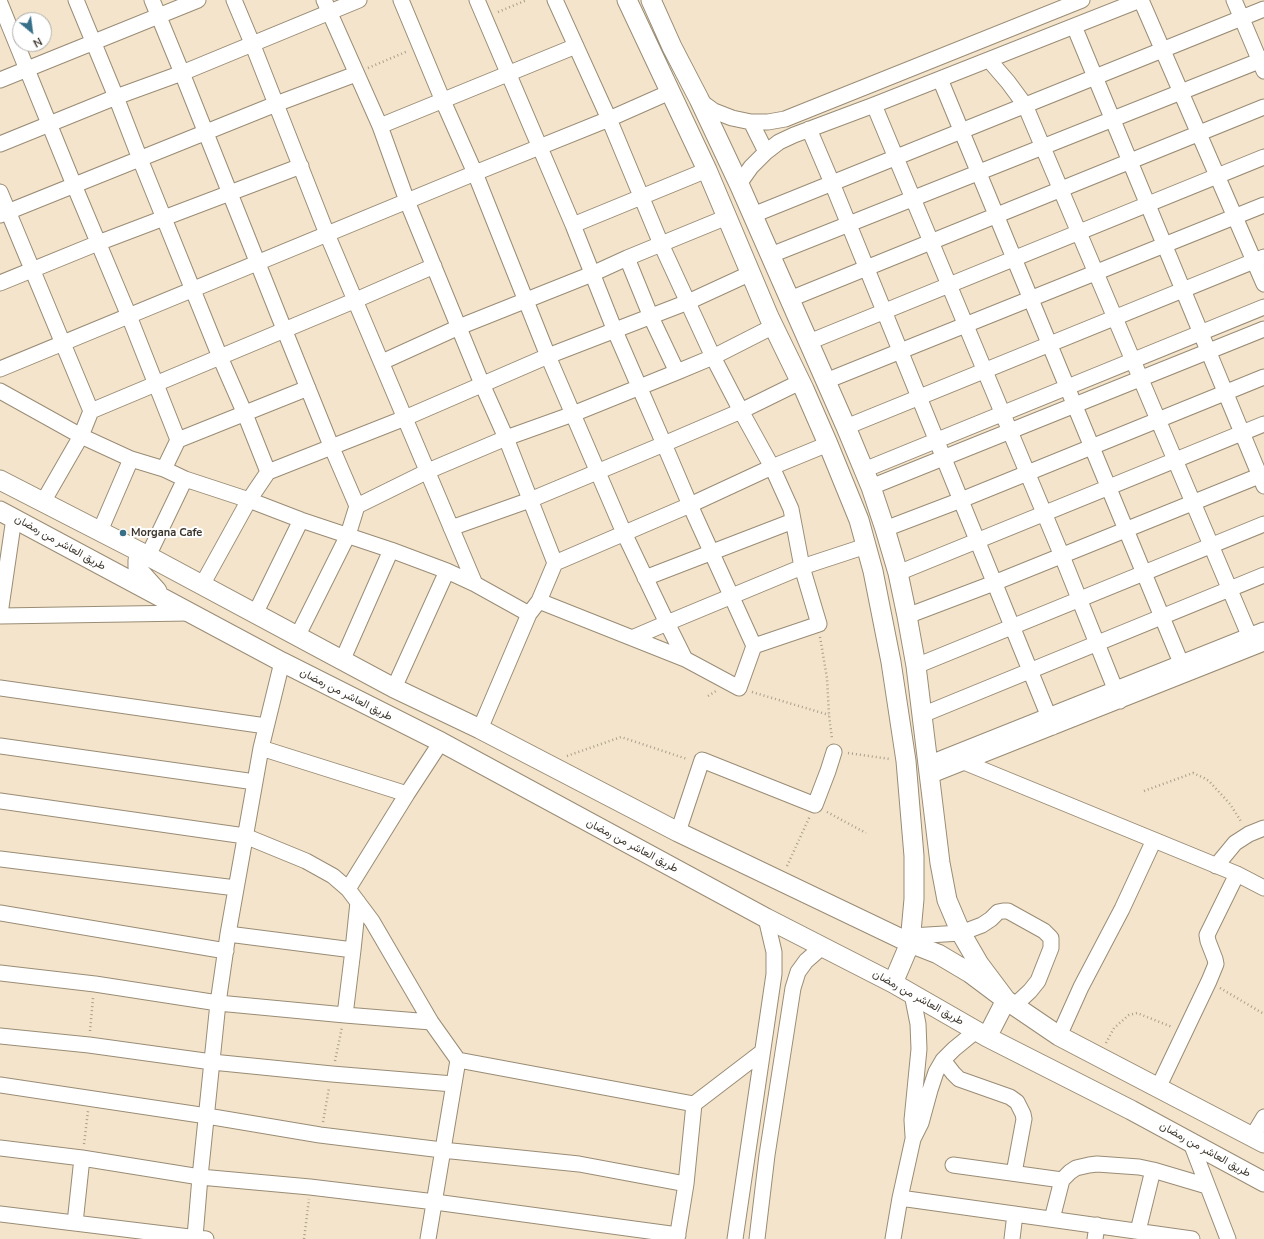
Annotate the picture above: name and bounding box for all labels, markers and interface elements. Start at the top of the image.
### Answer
north arrow [12,12,52,52]
text: N [30,33,45,51]
street label: طريق العاشر من رمضان [12,513,108,573]
place label: Morgana Cafe [131,526,202,540]
marker: Morgana Cafe [118,528,128,538]
street label: طريق العاشر من رمضان [298,666,394,724]
street label: طريق العاشر من رمضان [584,816,680,876]
street label: طريق العاشر من رمضان [870,968,966,1028]
street label: طريق العاشر من رمضان [1157,1120,1253,1180]

